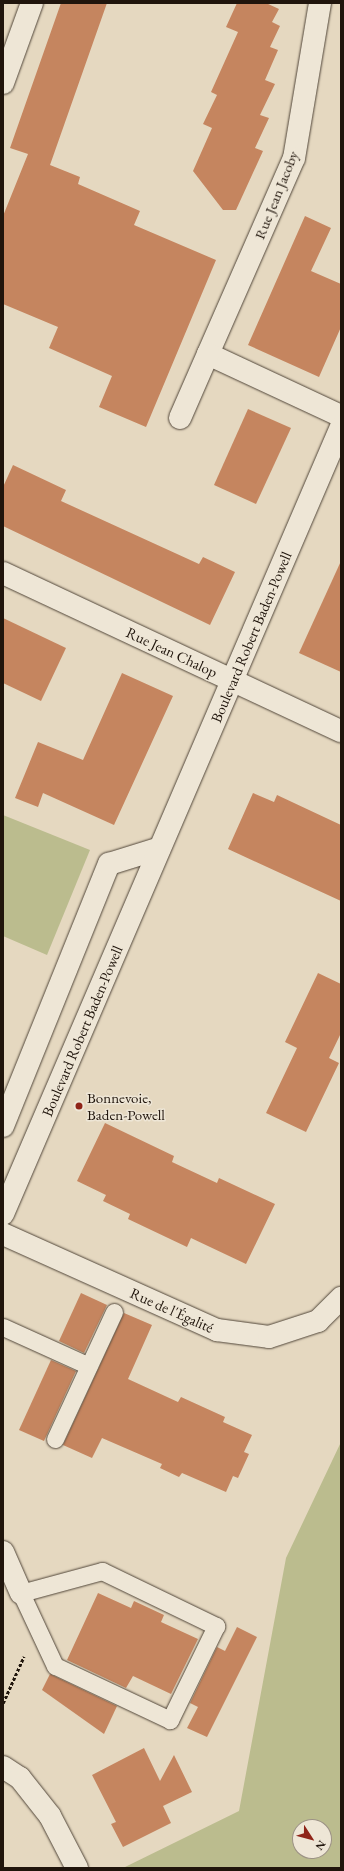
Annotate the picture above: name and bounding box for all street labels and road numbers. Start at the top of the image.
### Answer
street label: Rue Jean Jacoby [250,148,302,242]
street label: Boulevard Robert Baden-Powell [207,549,295,725]
street label: Rue Jean Chalop [124,623,220,681]
street label: Boulevard Robert Baden-Powell [38,943,126,1119]
street label: Rue de l'Égalité [128,1284,216,1336]

